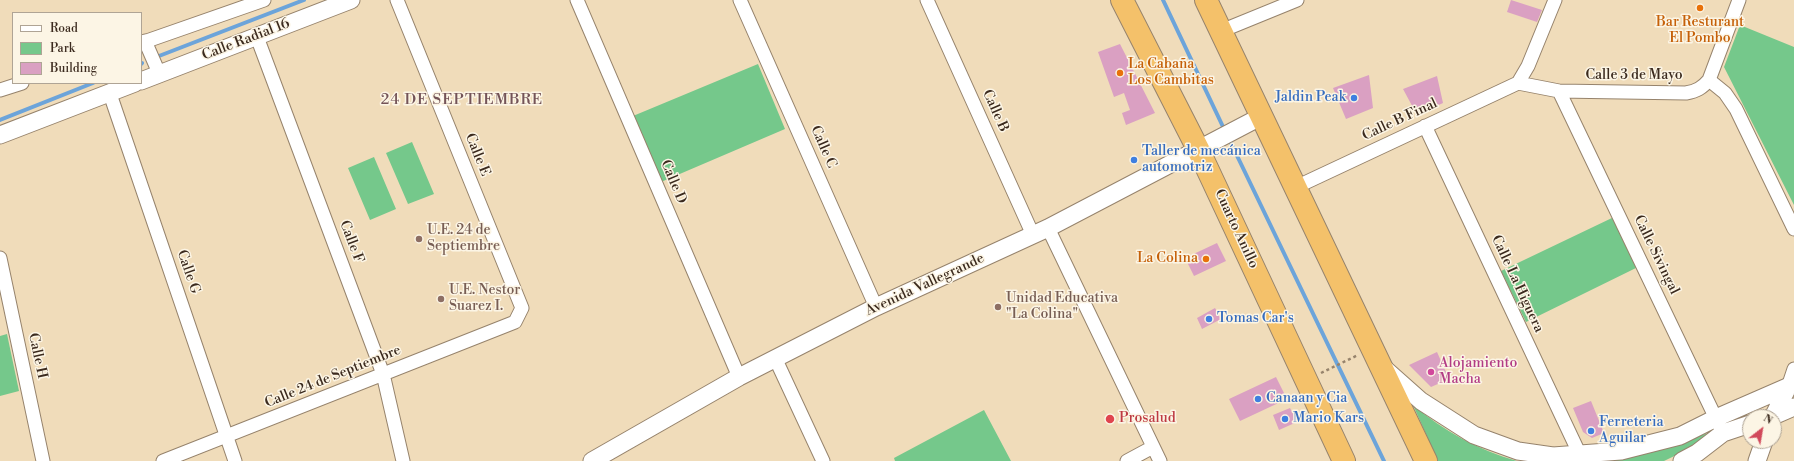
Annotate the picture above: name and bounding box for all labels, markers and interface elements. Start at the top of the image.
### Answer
marker: Bar Resturant El Pombo [1695,3,1705,13]
legend [12,12,142,84]
place label: Bar Resturant El Pombo [1656,15,1744,48]
street label: Calle Radial 16 [200,16,292,64]
text: Road [50,21,78,36]
text: Park [50,41,75,56]
place label: La Cabaña Los Cambitas [1128,57,1214,90]
text: Building [50,61,97,76]
marker: La Cabaña Los Cambitas [1115,68,1125,78]
street label: Calle 3 de Mayo [1585,68,1683,84]
street label: Calle B [978,87,1012,135]
place label: Jaldin Peak [1275,90,1346,106]
district label: 24 DE SEPTIEMBRE [381,91,543,109]
marker: Jaldin Peak [1349,93,1359,103]
street label: Calle B Final [1360,95,1440,145]
street label: Calle C [806,123,840,171]
street label: Calle E [461,131,493,179]
place label: Taller de mecánica automotriz [1142,144,1261,176]
marker: Taller de mecánica automotriz [1129,155,1139,165]
street label: Calle D [656,158,690,206]
street label: Cuarto Anillo [1210,187,1262,271]
street label: Calle Sivingal [1630,213,1682,297]
street label: Calle F [335,218,367,266]
place label: U.E. 24 de Septiembre [427,223,500,256]
street label: Calle La Higuera [1487,233,1547,335]
marker: U.E. 24 de Septiembre [414,234,424,244]
street label: Calle G [173,248,203,296]
street label: Avenida Vallegrande [863,250,987,320]
place label: La Colina [1137,251,1198,267]
marker: La Colina [1201,254,1211,264]
place label: U.E. Nestor Suarez I. [449,283,520,316]
place label: Unidad Educativa "La Colina" [1006,291,1118,324]
marker: U.E. Nestor Suarez I. [436,294,446,304]
marker: Unidad Educativa "La Colina" [993,302,1003,312]
place label: Tomas Car's [1217,311,1294,327]
marker: Tomas Car's [1204,314,1214,324]
street label: Calle H [24,332,50,380]
street label: Calle 24 de Septiembre [263,342,403,412]
place label: Alojamiento Macha [1439,356,1517,388]
marker: Alojamiento Macha [1426,367,1436,377]
place label: Canaan y Cia [1266,391,1347,407]
marker: Canaan y Cia [1253,394,1263,404]
north arrow [1742,409,1782,449]
place label: Prosalud [1119,411,1176,427]
place label: Mario Kars [1293,411,1364,427]
text: N [1760,411,1775,428]
marker: Prosalud [1104,413,1116,425]
marker: Mario Kars [1280,414,1290,424]
place label: Ferreteria Aguilar [1599,415,1664,448]
marker: Ferreteria Aguilar [1586,426,1596,436]

